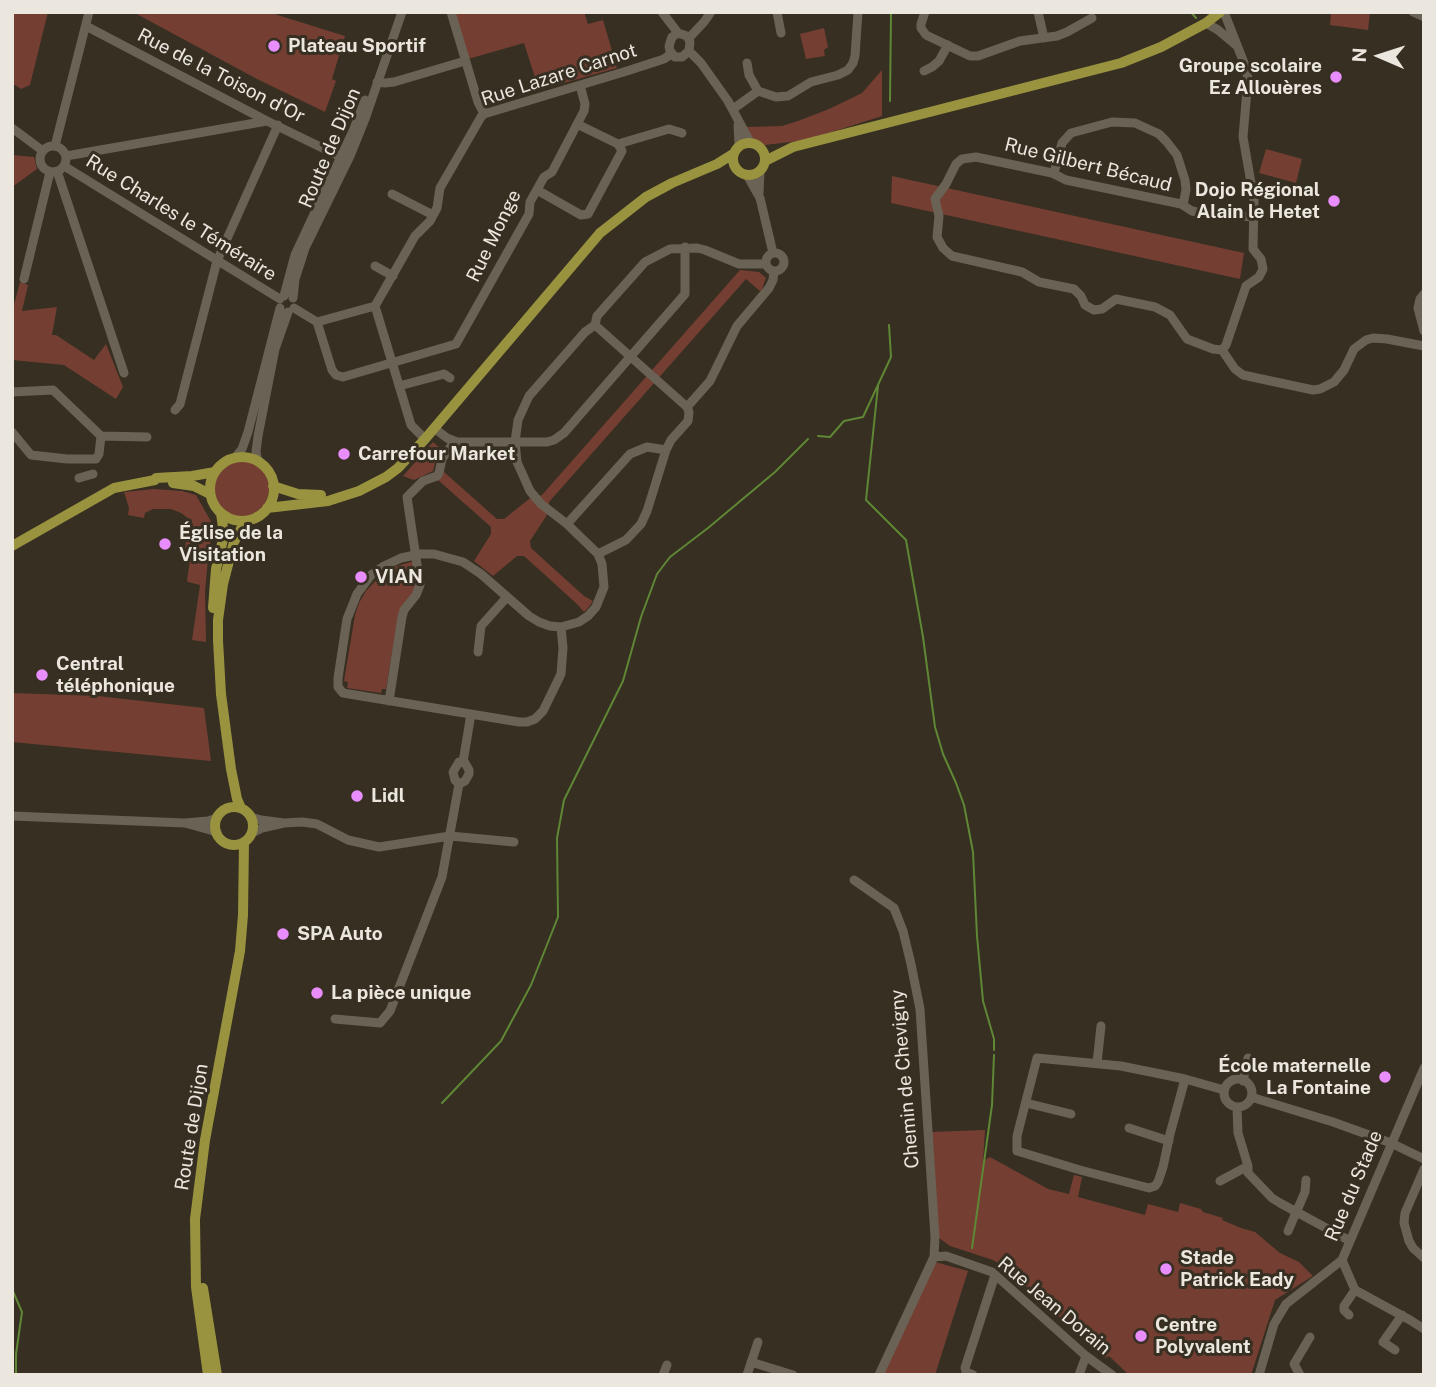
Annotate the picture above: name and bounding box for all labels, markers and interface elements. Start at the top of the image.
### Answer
north arrow [1345,21,1415,91]
street label: Rue de la Toison d'Or [133,24,309,128]
place label: Plateau Sportif [288,35,426,57]
marker: Plateau Sportif [266,38,282,54]
street label: Rue Lazare Carnot [478,39,640,111]
text: N [1348,47,1370,63]
place label: Groupe scolaire Ez Allouères [1179,55,1322,99]
marker: Groupe scolaire Ez Allouères [1328,69,1344,85]
street label: Route de Dijon [294,85,366,211]
street label: Rue Gilbert Bécaud [1002,133,1174,197]
street label: Rue Charles le Téméraire [82,150,280,286]
place label: Dojo Régional Alain le Hetet [1195,179,1320,223]
street label: Rue Monge [462,186,526,286]
marker: Dojo Régional Alain le Hetet [1326,193,1342,209]
place label: Carrefour Market [358,443,515,465]
marker: Carrefour Market [336,446,352,462]
place label: Église de la Visitation [179,522,283,566]
marker: Église de la Visitation [157,536,173,552]
place label: VIAN [375,566,423,588]
marker: VIAN [353,569,369,585]
place label: Central téléphonique [56,653,175,697]
marker: Central téléphonique [34,667,50,683]
place label: Lidl [371,785,405,807]
marker: Lidl [349,788,365,804]
place label: SPA Auto [297,923,383,945]
marker: SPA Auto [275,926,291,942]
place label: La pièce unique [331,982,472,1004]
marker: La pièce unique [309,985,325,1001]
street label: Chemin de Chevigny [886,988,924,1170]
place label: École maternelle La Fontaine [1218,1055,1371,1099]
street label: Route de Dijon [171,1062,213,1192]
marker: École maternelle La Fontaine [1377,1069,1393,1085]
street label: Rue du Stade [1320,1127,1388,1245]
place label: Stade Patrick Eady [1180,1247,1294,1291]
street label: Rue Jean Dorain [993,1252,1115,1360]
marker: Stade Patrick Eady [1158,1261,1174,1277]
place label: Centre Polyvalent [1155,1314,1251,1358]
marker: Centre Polyvalent [1133,1328,1149,1344]

